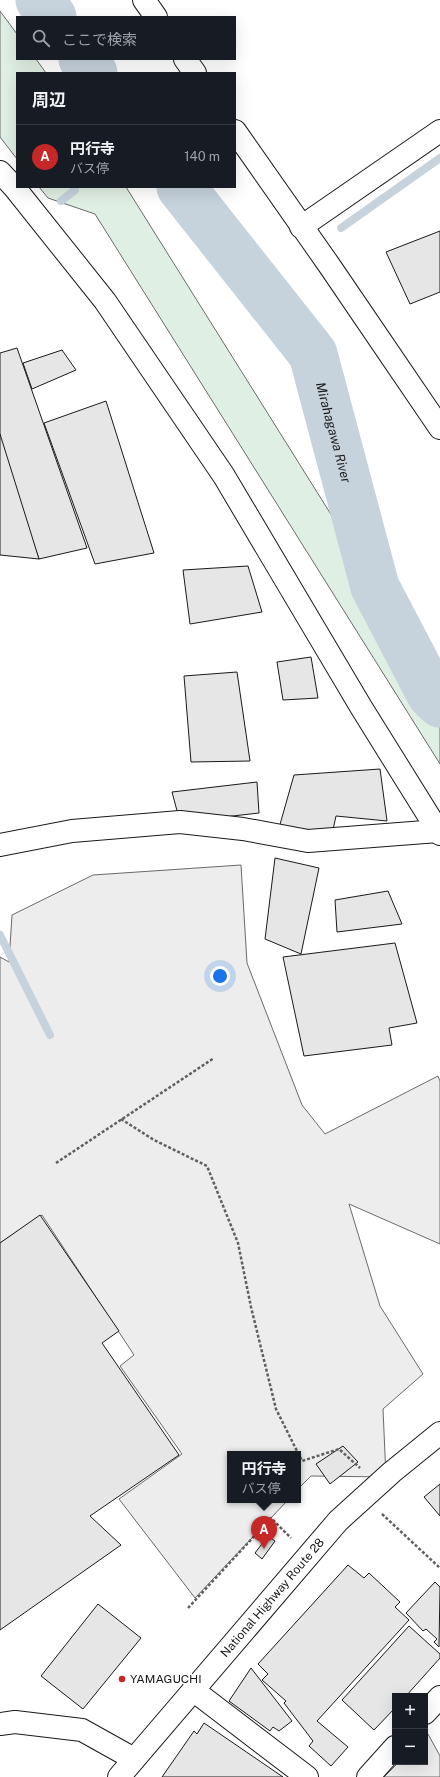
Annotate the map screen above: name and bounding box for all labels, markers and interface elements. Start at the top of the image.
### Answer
search box [16,16,236,60]
icon: search [30,27,52,49]
text: ここで検索 [62,31,137,48]
text: 周辺 [32,90,66,110]
text: 円行寺 [70,140,115,157]
text: A [40,149,50,164]
text: 140 m [184,149,220,164]
text: バス停 [70,161,109,176]
water label: Mirahagawa River [313,380,354,485]
your location [210,966,230,986]
popup [227,1451,301,1503]
text: 円行寺 [241,1460,287,1477]
text: バス停 [241,1481,281,1496]
pin: A [251,1516,277,1549]
street label: National Highway Route 28 [218,1535,327,1660]
place label: YAMAGUCHI [130,1672,202,1686]
marker: YAMAGUCHI [117,1674,127,1684]
map controls [392,1693,428,1765]
button: + [392,1693,428,1729]
button: − [392,1729,428,1765]

